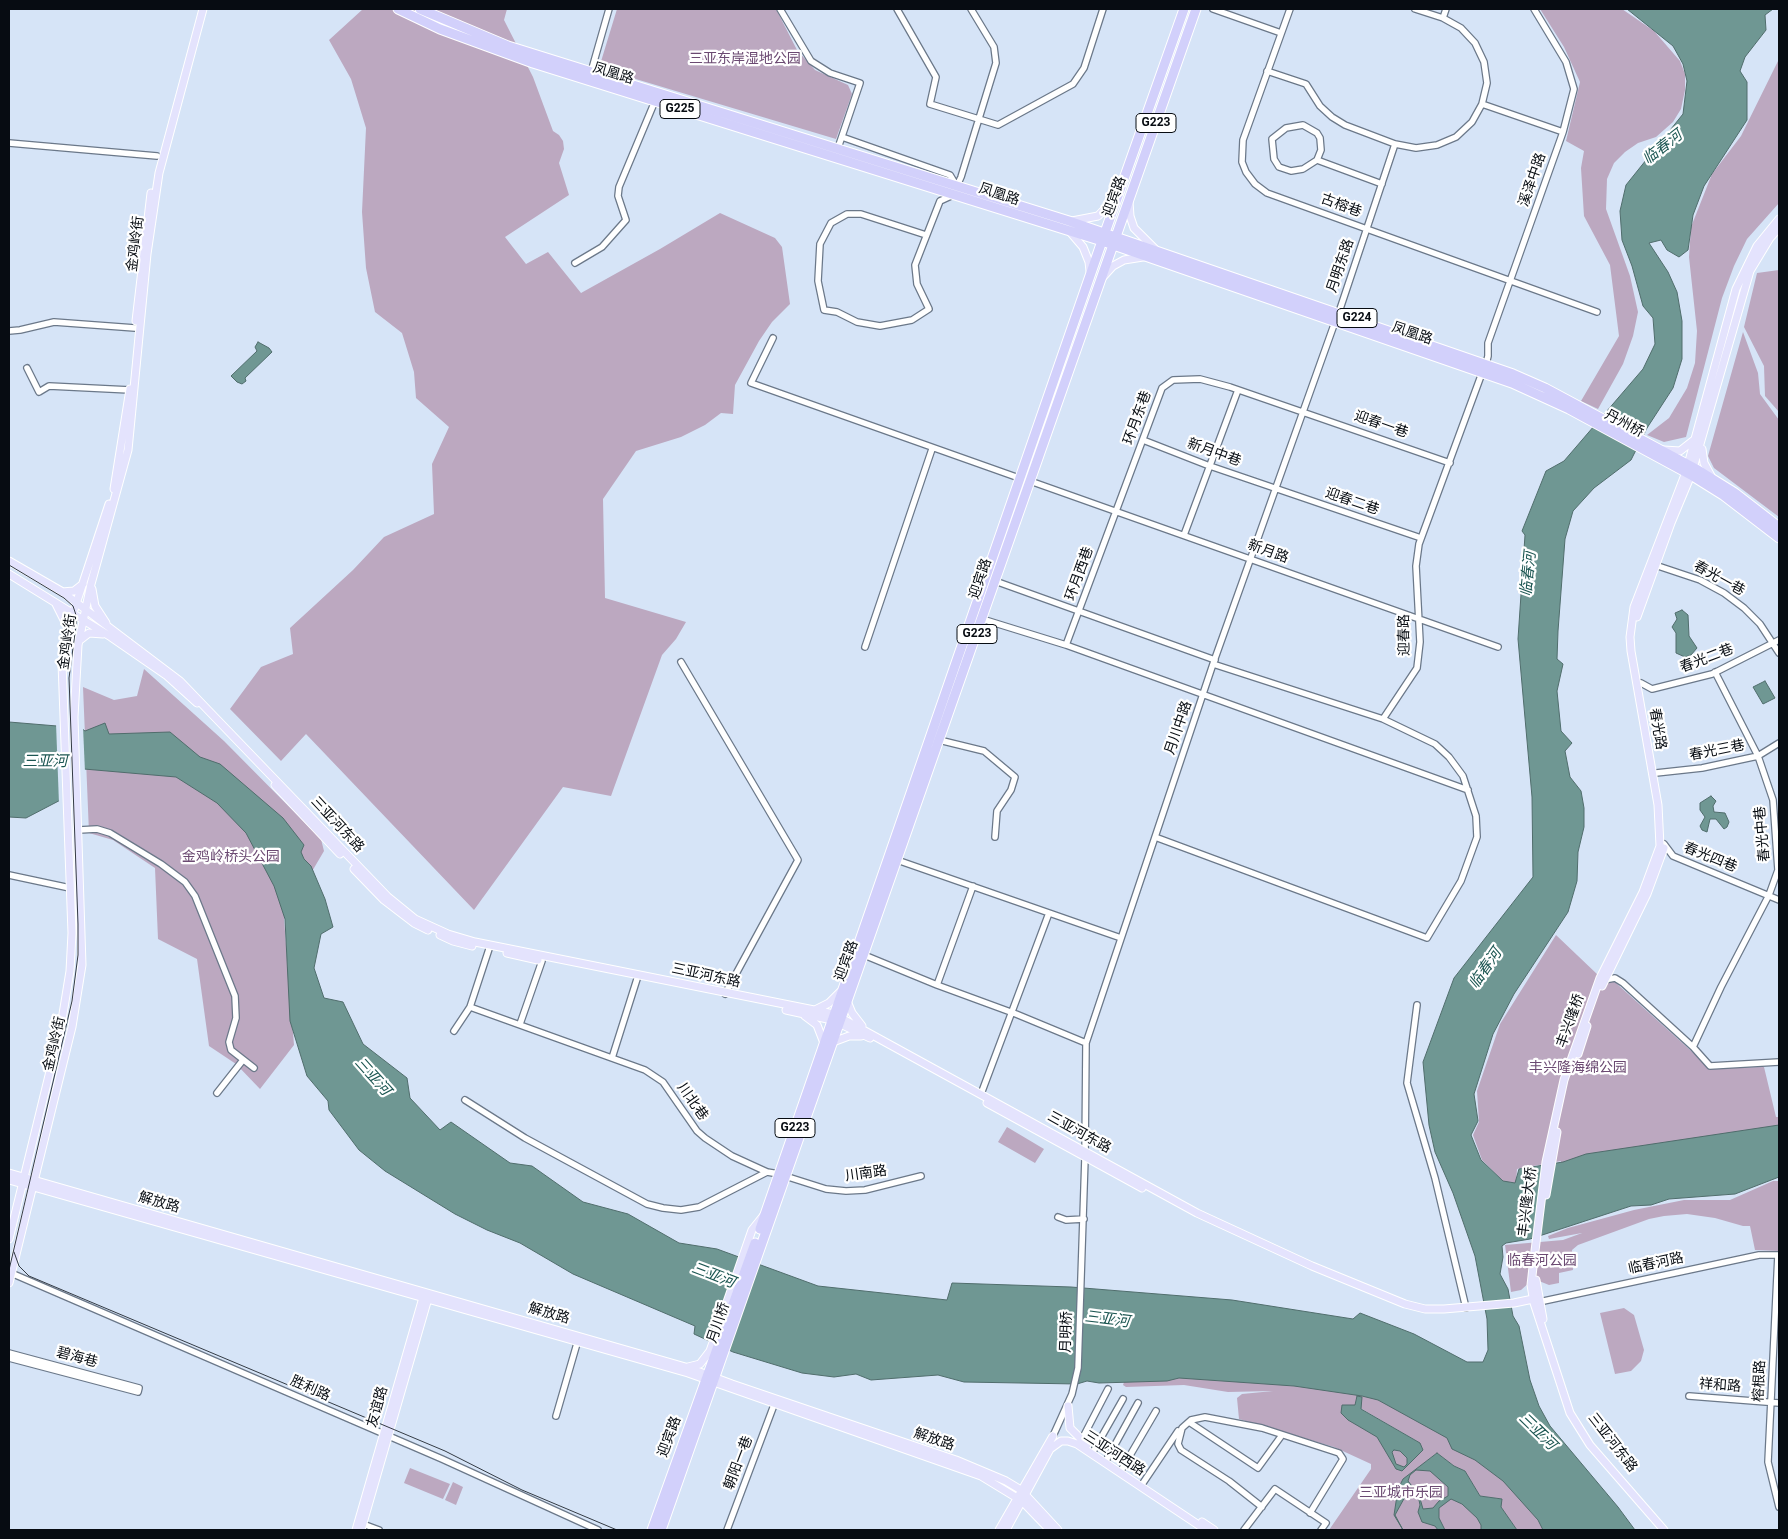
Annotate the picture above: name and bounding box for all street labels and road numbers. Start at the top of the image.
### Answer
street label: 凤凰路 [590,60,636,88]
road number: G225 [660,100,700,118]
road number: G223 [1136,114,1176,132]
street label: 溪泽中路 [1516,151,1550,209]
street label: 迎宾路 [1100,174,1130,220]
street label: 凤凰路 [976,181,1022,209]
street label: 古榕巷 [1318,191,1364,221]
street label: 金鸡岭街 [124,215,148,273]
street label: 月明东路 [1324,237,1358,295]
road number: G224 [1337,308,1377,328]
street label: 凤凰路 [1389,319,1435,349]
street label: 环月东巷 [1121,389,1155,447]
street label: 丹州桥 [1602,407,1646,441]
street label: 迎春一巷 [1352,408,1410,442]
street label: 新月中巷 [1185,436,1243,470]
street label: 迎春二巷 [1323,485,1381,519]
street label: 新月路 [1245,537,1291,567]
street label: 环月西巷 [1063,545,1097,603]
street label: 迎宾路 [966,556,996,602]
street label: 春光一巷 [1690,558,1748,600]
street label: 金鸡岭街 [56,613,80,671]
street label: 迎春路 [1396,614,1414,656]
road number: G223 [957,624,997,644]
street label: 春光二巷 [1678,641,1736,677]
street label: 月川中路 [1162,699,1196,757]
street label: 春光路 [1645,707,1669,751]
street label: 春光三巷 [1688,737,1746,765]
street label: 三亚河东路 [307,794,367,856]
street label: 春光中巷 [1752,805,1774,863]
street label: 春光四巷 [1681,840,1739,876]
street label: 迎宾路 [832,938,862,984]
street label: 三亚河东路 [670,961,742,991]
street label: 丰兴隆桥 [1554,992,1588,1050]
street label: 金鸡岭街 [41,1015,69,1073]
street label: 川北巷 [673,1080,711,1124]
street label: 三亚河东路 [1044,1109,1114,1157]
road number: G223 [775,1118,815,1138]
street label: 川南路 [844,1163,888,1185]
street label: 丰兴隆大桥 [1515,1166,1541,1238]
street label: 解放路 [136,1189,182,1217]
street label: 临春河路 [1627,1250,1685,1278]
street label: 解放路 [526,1300,572,1328]
street label: 月川桥 [704,1300,734,1346]
street label: 月明桥 [1058,1311,1076,1353]
street label: 碧海巷 [55,1344,99,1372]
street label: 榕根路 [1751,1360,1769,1402]
street label: 胜利路 [287,1373,333,1405]
street label: 祥和路 [1698,1376,1742,1396]
street label: 友谊路 [364,1384,392,1430]
street label: 三亚河东路 [1584,1410,1640,1476]
street label: 迎宾路 [655,1414,685,1460]
street label: 解放路 [911,1425,957,1455]
street label: 三亚河西路 [1080,1428,1148,1480]
street label: 朝阳一巷 [721,1434,757,1492]

